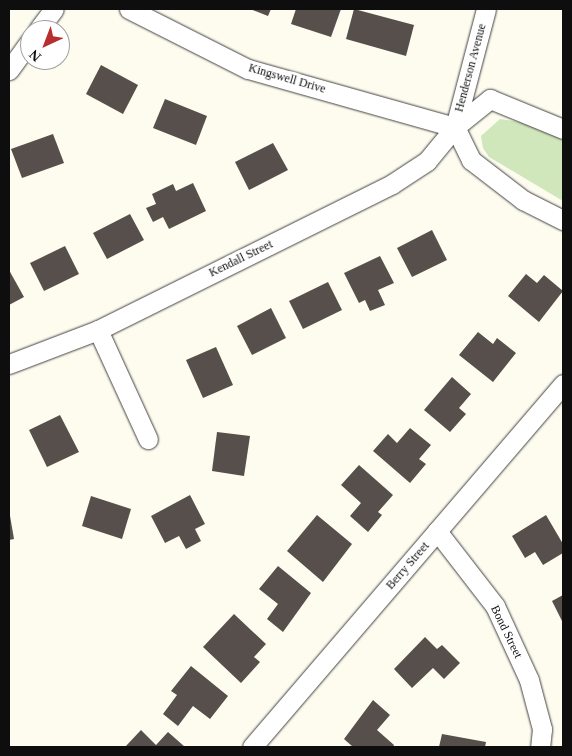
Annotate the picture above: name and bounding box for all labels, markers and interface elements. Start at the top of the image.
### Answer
north arrow [20,20,70,70]
street label: Henderson Avenue [452,22,490,114]
text: N [26,47,44,65]
street label: Kingswell Drive [247,61,327,97]
street label: Kendall Street [207,237,275,281]
street label: Berry Street [383,539,433,593]
street label: Bond Street [487,603,525,661]

